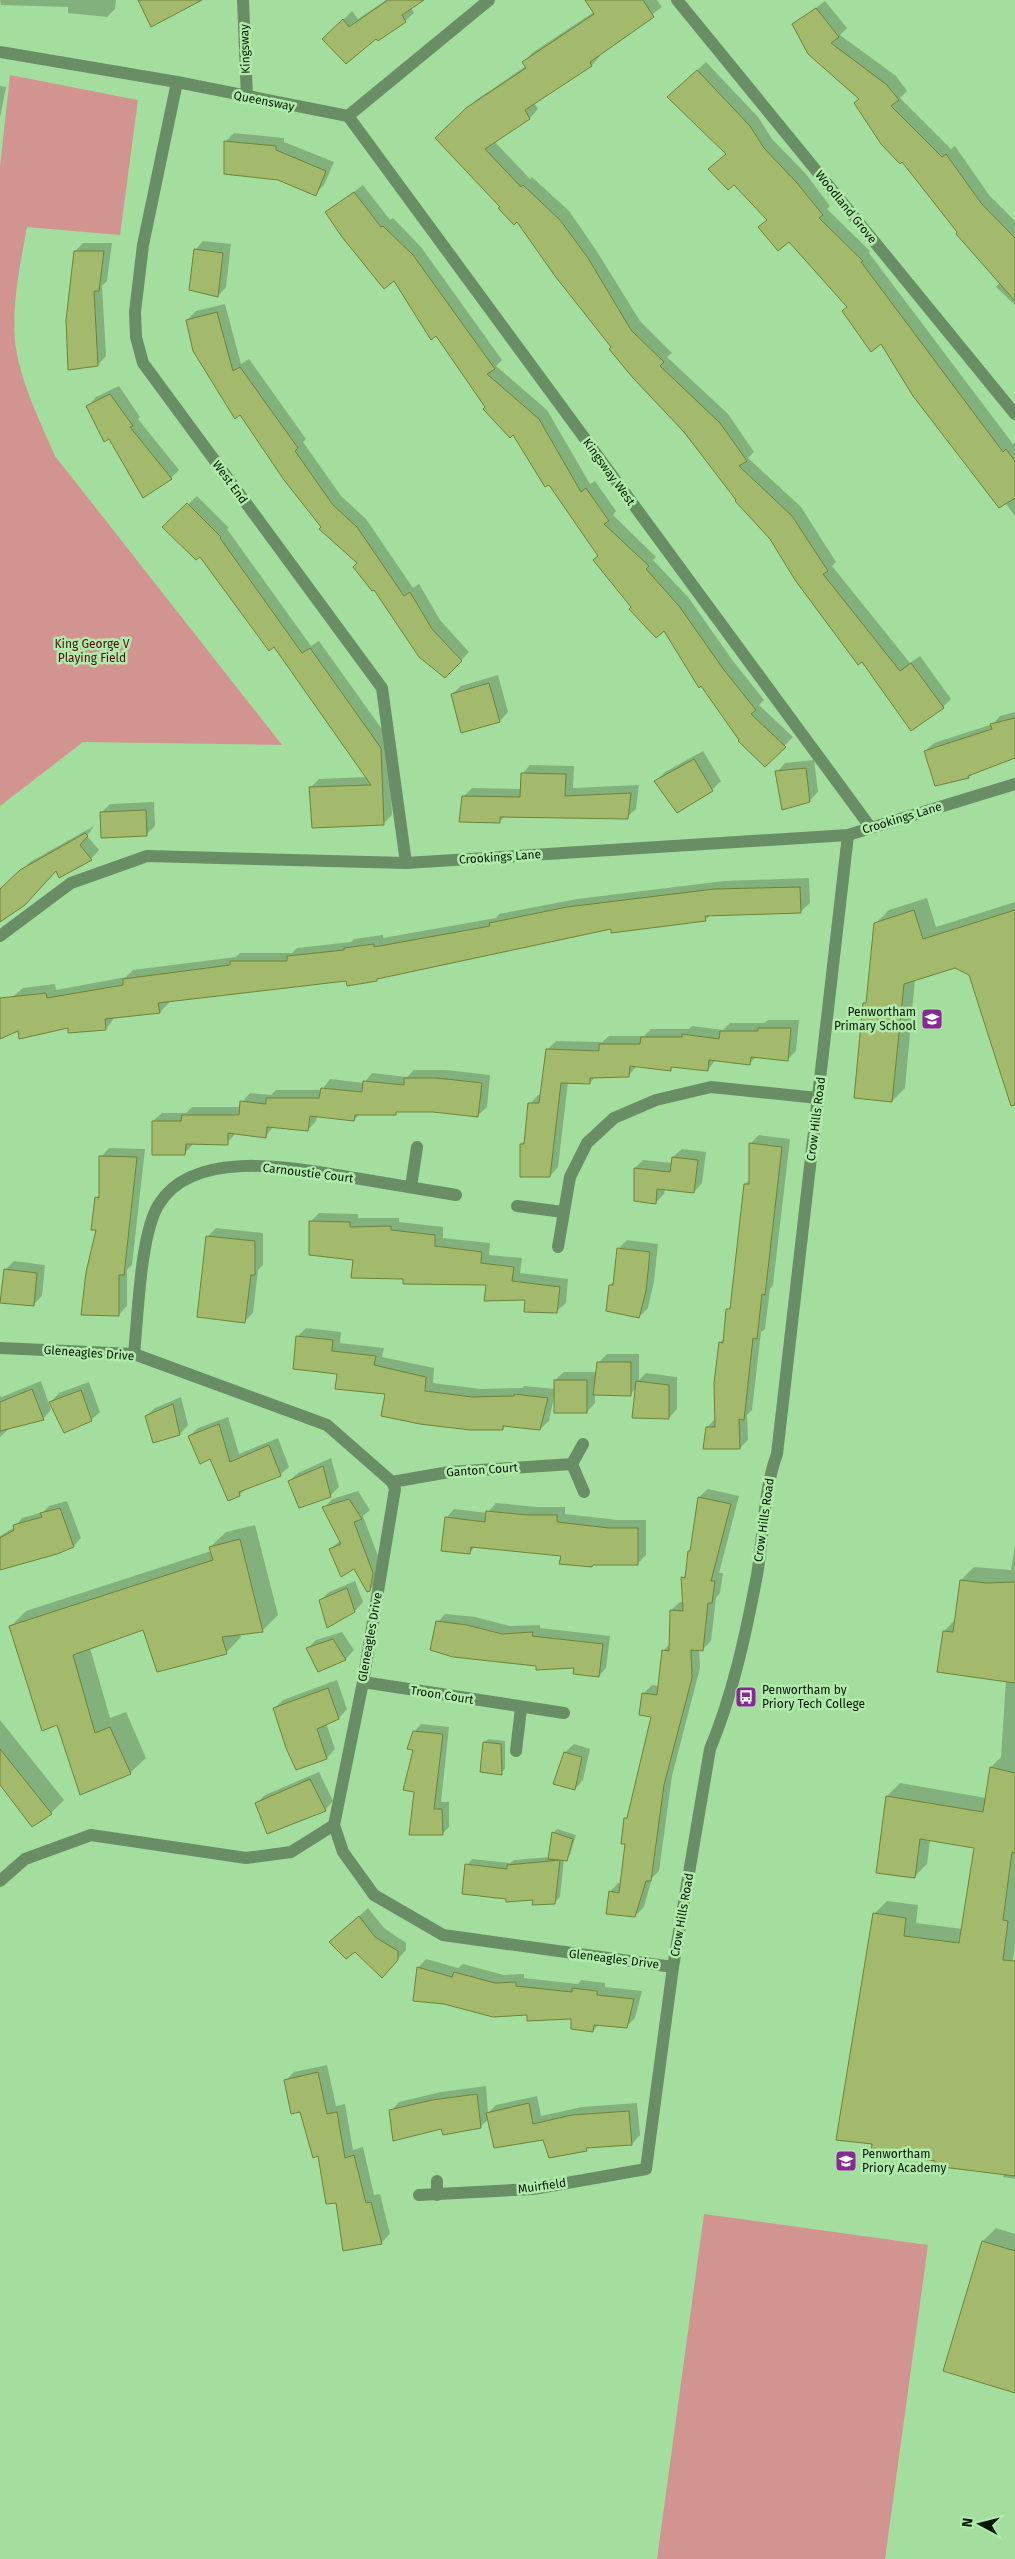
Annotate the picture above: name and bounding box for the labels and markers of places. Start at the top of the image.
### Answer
place label: Penwortham Primary School [834,1005,916,1033]
school or university icon: Penwortham Primary School [920,1007,944,1031]
place label: Penwortham by Priory Tech College [762,1683,865,1711]
bus stop icon: Penwortham by Priory Tech College [734,1685,758,1709]
place label: Penwortham Priory Academy [862,2147,946,2175]
school or university icon: Penwortham Priory Academy [834,2149,858,2173]

